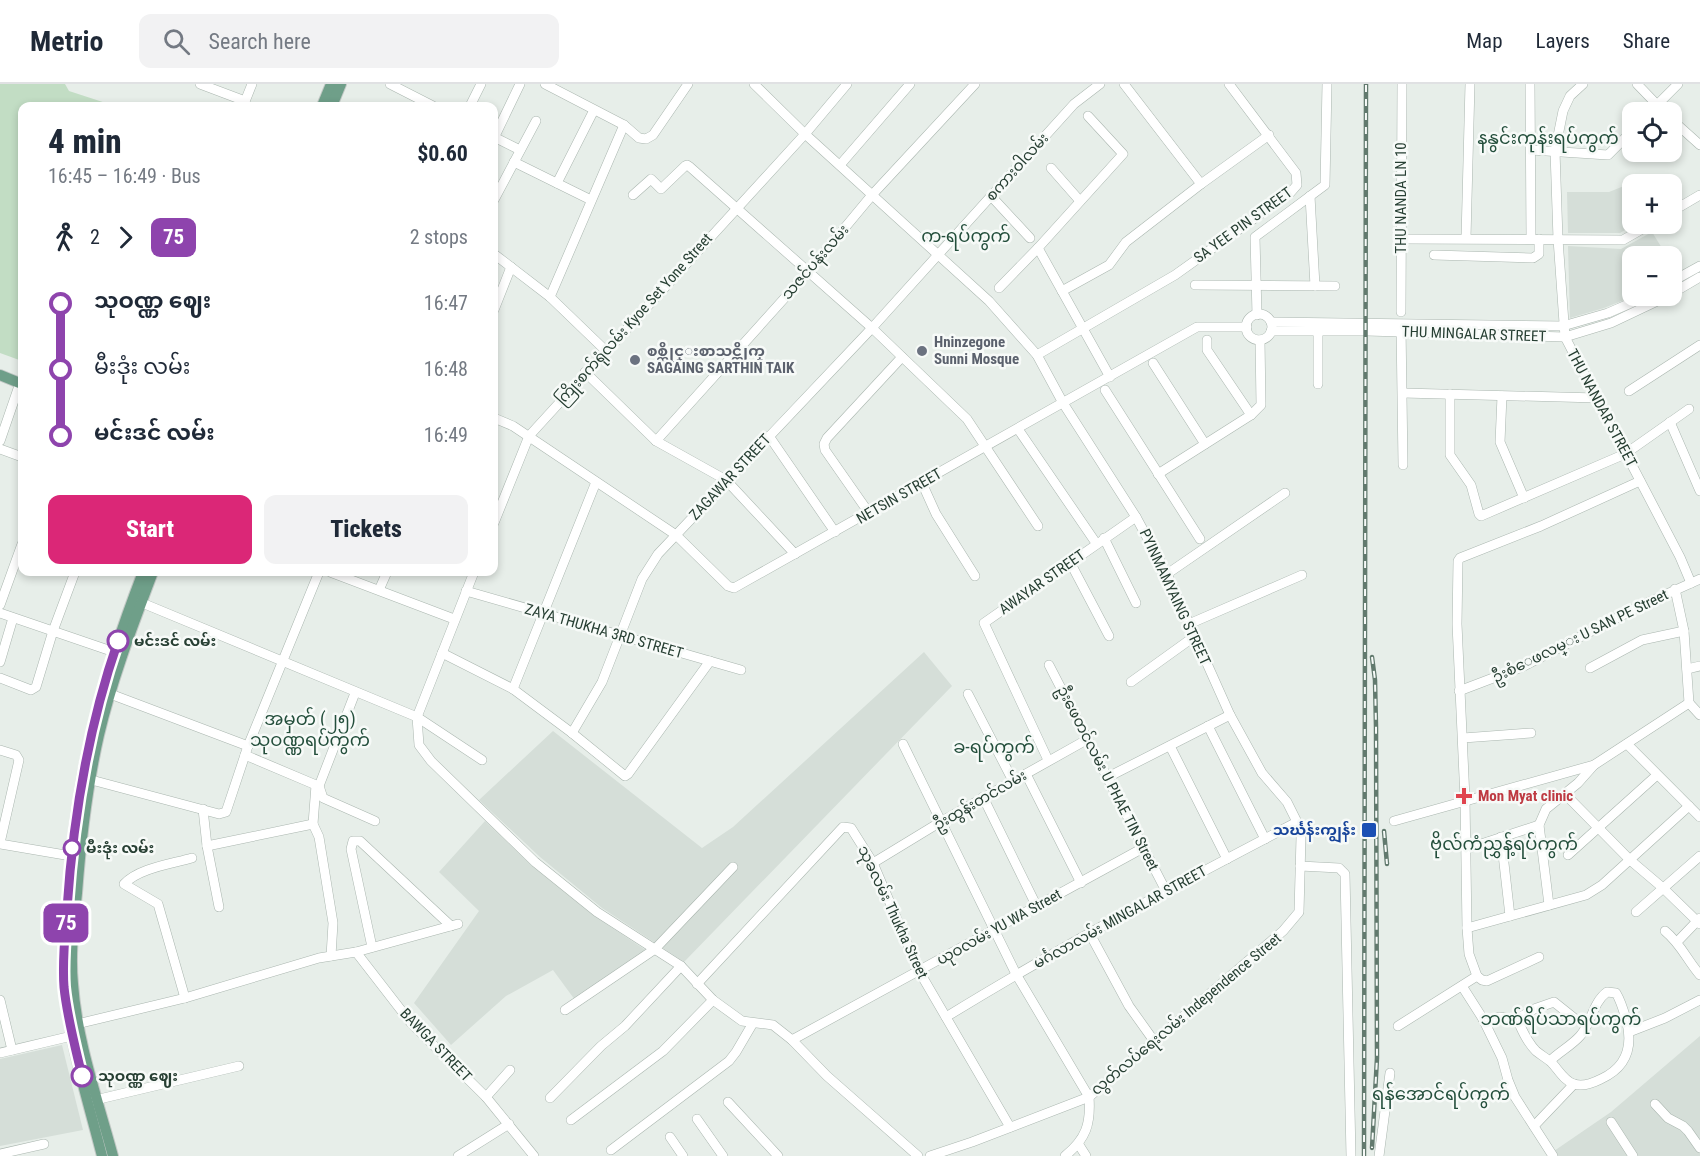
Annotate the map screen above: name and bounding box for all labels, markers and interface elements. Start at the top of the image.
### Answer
search box [139,14,559,68]
text: Metrio [30,25,103,58]
icon: search [160,25,193,58]
text: Search here [208,29,311,54]
text: Map [1466,29,1503,53]
text: Layers [1536,29,1590,53]
text: Share [1623,29,1670,53]
map controls [1622,102,1682,306]
button: locate [1622,102,1682,162]
text: 4 min [48,122,122,161]
district label: နနွင်းကုန်းရပ်ကွက် [1477,125,1619,153]
street label: စကားဝါလမ်း [981,129,1052,205]
text: $0.60 [417,141,468,166]
street label: THU NANDA LN 10 [1392,142,1410,254]
text: 16:45 – 16:49 · Bus [48,164,201,188]
button: + [1622,174,1682,234]
street label: SA YEE PIN STREET [1190,183,1296,267]
street label: သဇင်ပန်းလမ်း [777,220,855,305]
icon: walk [48,221,81,254]
icon: forward [109,221,142,254]
district label: က-ရပ်ကွက် [921,223,1011,251]
text: 2 [90,225,100,249]
text: 75 [163,225,184,249]
text: 2 stops [410,225,468,249]
street label: ကြိုးစက်ရုံလမ်း Kyoe Set Yone Street [551,229,718,411]
button: − [1622,246,1682,306]
text: သုဝဏ္ဏ ဈေး [94,288,211,313]
text: 16:47 [424,291,468,315]
street label: THU MINGALAR STREET [1401,322,1547,346]
place label: Hninzegone Sunni Mosque [934,333,1019,368]
place label: စစ္ကိုင္းစာသင္တိုက္ SAGAING SARTHIN TAIK [647,341,795,377]
marker: Hninzegone Sunni Mosque [915,344,929,358]
street label: THU NANDAR STREET [1563,346,1641,470]
marker: စစ္ကိုင္းစာသင္တိုက္ SAGAING SARTHIN TAIK [628,353,642,367]
text: မီးဒုံး လမ်း [94,354,190,379]
text: 16:48 [424,357,468,381]
text: မင်းဒင် လမ်း [94,420,215,445]
text: 16:49 [424,423,468,447]
street label: ZAGAWAR STREET [686,430,775,524]
street label: NETSIN STREET [853,464,945,528]
button: Start [48,495,252,564]
button: Tickets [264,495,468,564]
street label: PYINMAMYAING STREET [1136,526,1215,668]
street label: AWAYAR STREET [996,546,1089,618]
street label: ဦးစံေဖလမ္း U SAN PE Street [1489,585,1672,689]
street label: ZAYA THUKHA 3RD STREET [523,600,685,662]
marker: မင်းဒင် လမ်း [107,630,129,652]
place label: မင်းဒင် လမ်း [134,631,216,650]
street label: ဦးဖေတင်လမ်း U PHAE TIN Street [1051,682,1163,875]
district label: အမှတ် (၂၅) သုဝဏ္ဏရပ်ကွက် [250,706,370,755]
district label: ခ-ရပ်ကွက် [953,734,1035,762]
street label: ဦးထွန်းတင်လမ်း [930,765,1031,837]
marker: Mon Myat clinic [1455,787,1473,805]
place label: Mon Myat clinic [1478,787,1573,805]
place label: သင်္ဃန်းကျွန်း [1273,820,1356,843]
marker: သင်္ဃန်းကျွန်း [1360,821,1378,839]
district label: ဗိုလ်ကံညွှန့်ရပ်ကွက် [1430,830,1578,859]
place label: မီးဒုံး လမ်း [86,838,154,860]
marker: မီးဒုံး လမ်း [63,839,81,857]
street label: သုခလမ်း Thukha Street [852,842,933,983]
street label: မင်္ဂလာလမ်း MINGALAR STREET [1030,861,1210,972]
street label: ယုဝလမ်း YU WA Street [933,884,1066,971]
line badge: 75 [39,904,93,942]
text: 75 [55,911,77,935]
street label: လွတ်လပ်ရေးလမ်း Independence Street [1087,928,1287,1101]
street label: BAWGA STREET [396,1005,476,1086]
district label: ဘဏ်ရိပ်သာရပ်ကွက် [1481,1005,1641,1034]
marker: သုဝဏ္ဏ ဈေး [71,1065,93,1087]
place label: သုဝဏ္ဏ ဈေး [98,1067,178,1088]
district label: ရန်အောင်ရပ်ကွက် [1372,1081,1510,1109]

